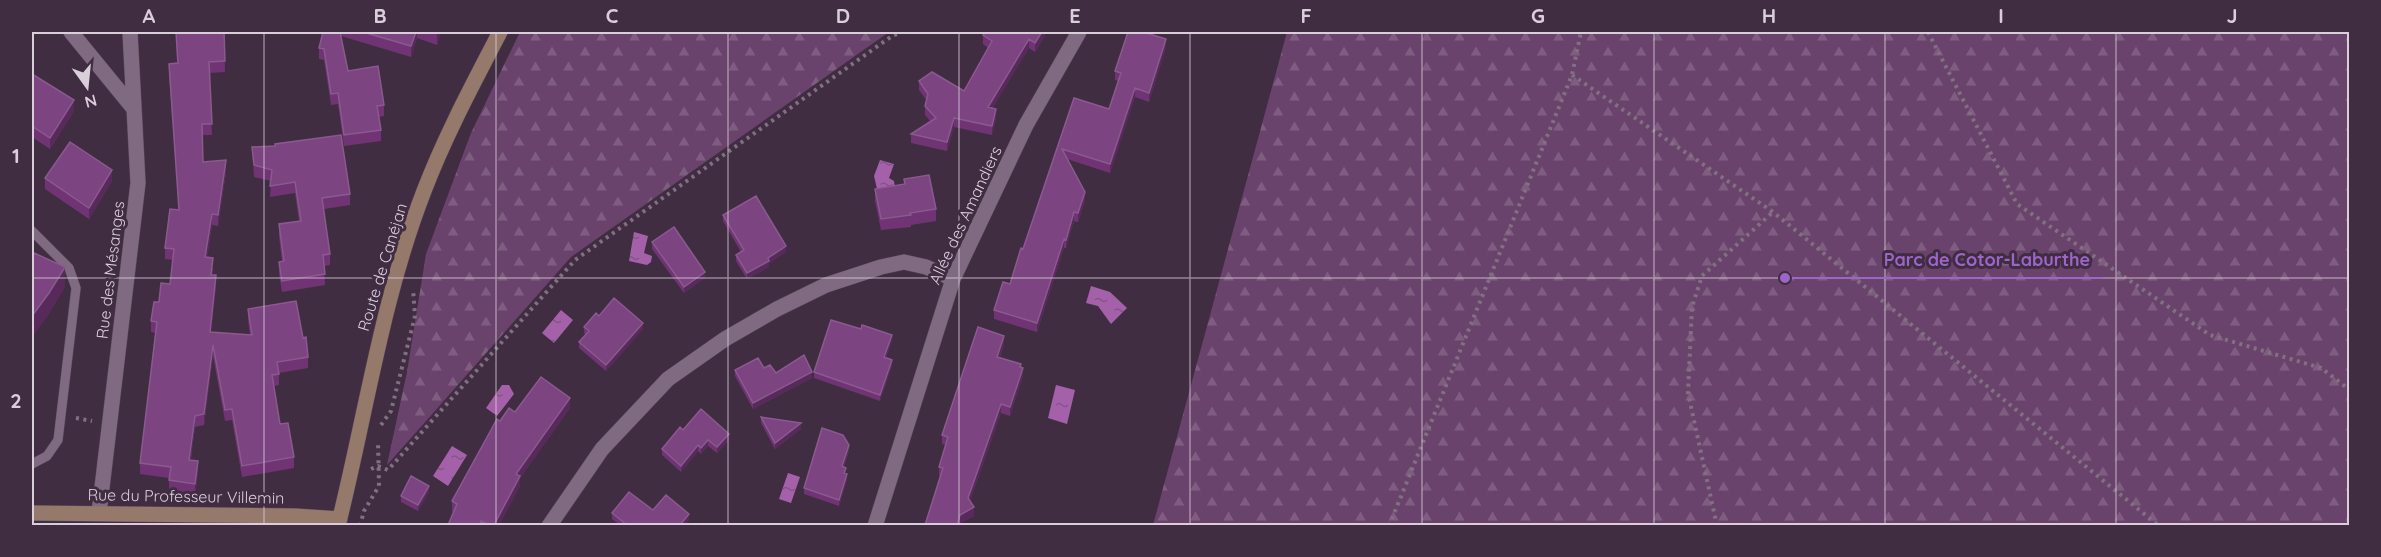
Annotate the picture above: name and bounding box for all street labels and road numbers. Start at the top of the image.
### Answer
street label: Allée des Amandiers [924,143,1006,287]
street label: Rue des Mésanges [92,200,128,340]
street label: Route de Canéjan [353,200,411,334]
street label: Rue du Professeur Villemin [87,484,285,508]

